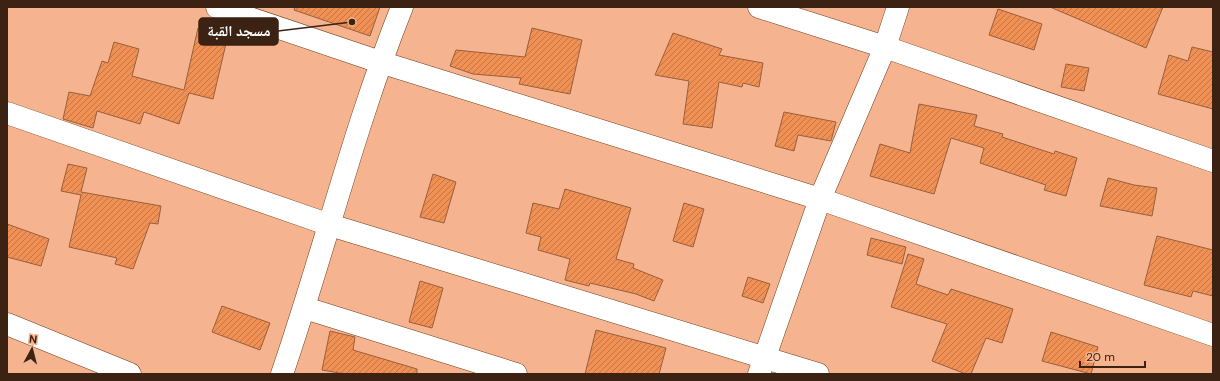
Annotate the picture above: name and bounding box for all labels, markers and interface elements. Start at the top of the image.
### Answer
callout: مسجد القبة [199,18,278,45]
text: مسجد القبة [207,21,271,41]
north arrow [12,329,52,369]
text: N [28,332,38,347]
scale bar [1080,343,1145,369]
text: 20 m [1086,349,1115,365]

